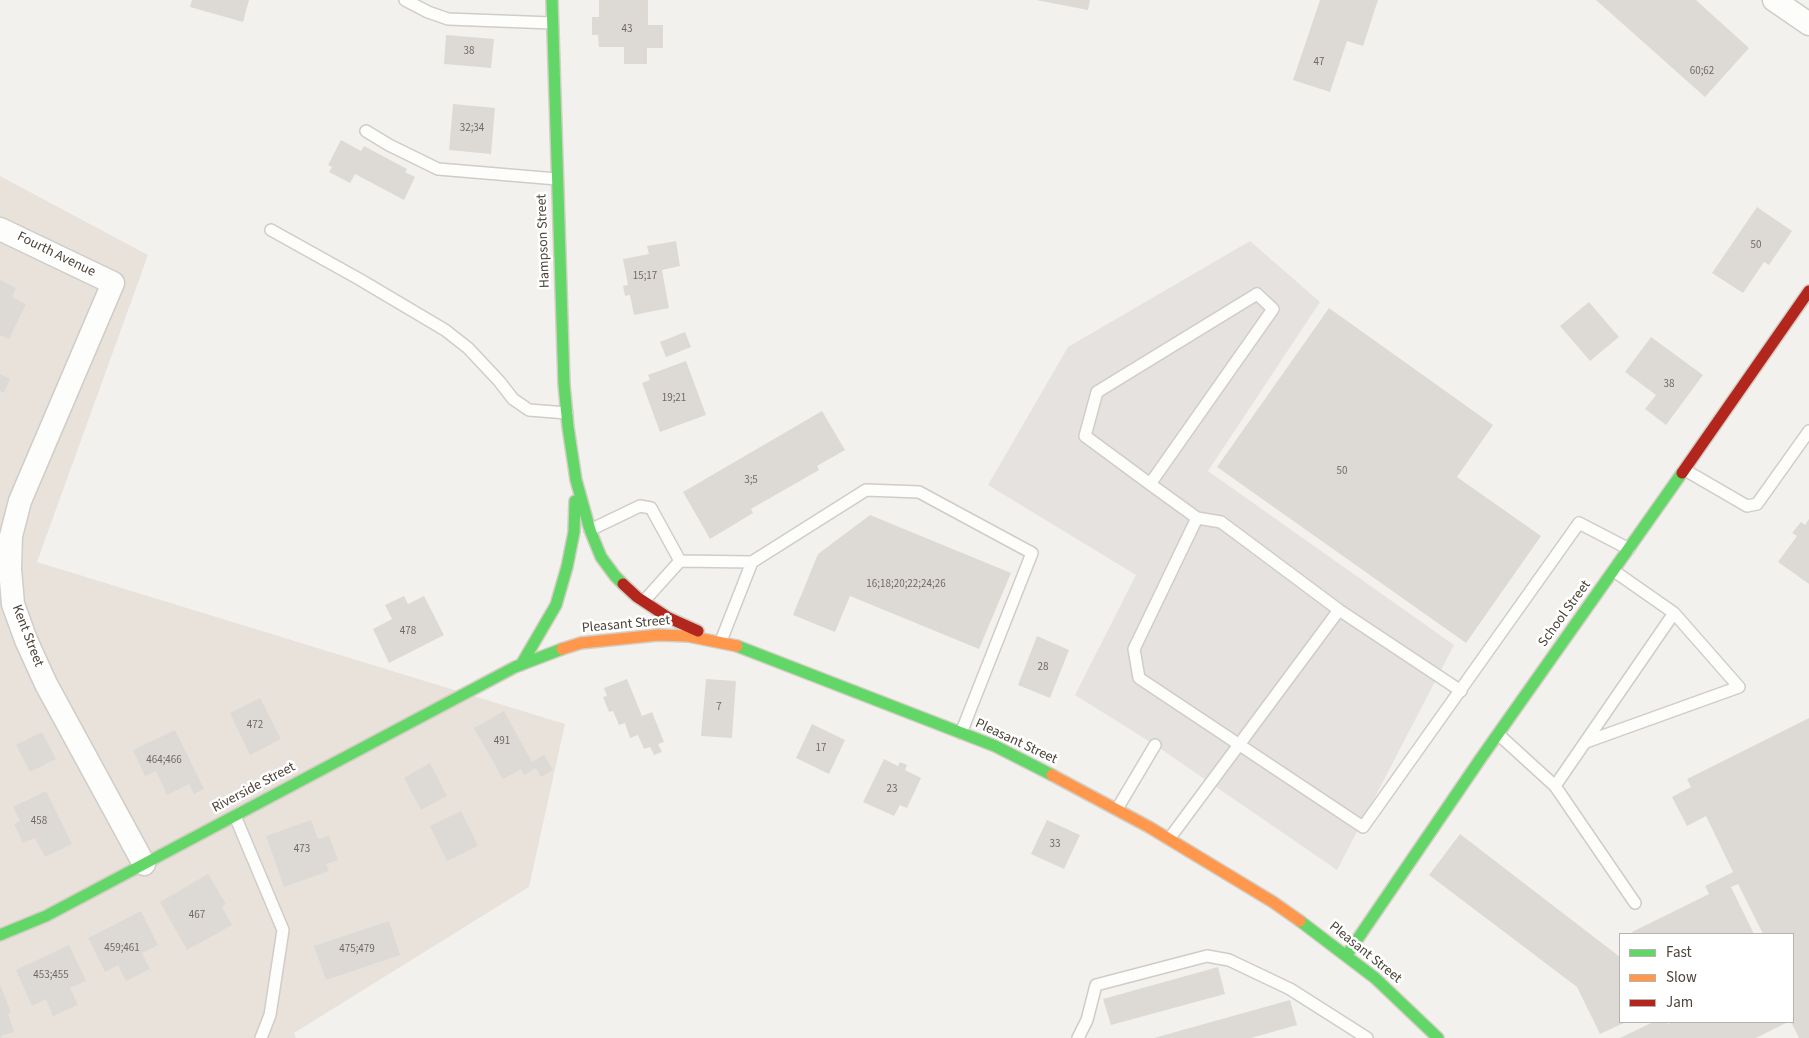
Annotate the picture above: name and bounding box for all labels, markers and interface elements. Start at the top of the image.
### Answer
house number: 43 [622,23,632,37]
house number: 38 [464,45,474,59]
house number: 47 [1314,56,1324,70]
house number: 60;62 [1690,65,1714,79]
house number: 32;34 [460,122,484,136]
street label: Hampson Street [534,193,554,289]
street label: Fourth Avenue [14,229,98,281]
house number: 50 [1751,239,1761,253]
house number: 15;17 [633,270,657,284]
house number: 38 [1664,378,1674,392]
house number: 19;21 [662,392,686,406]
house number: 50 [1337,465,1347,479]
house number: 3;5 [744,474,758,488]
street label: School Street [1535,577,1595,651]
house number: 16;18;20;22;24;26 [866,578,946,592]
street label: Kent Street [7,603,47,669]
street label: Pleasant Street [581,613,671,637]
house number: 478 [400,625,416,639]
house number: 28 [1038,661,1048,675]
house number: 7 [716,701,722,715]
street label: Pleasant Street [972,716,1060,768]
house number: 472 [247,719,263,733]
house number: 491 [494,735,510,749]
house number: 17 [816,742,826,756]
house number: 464;466 [146,754,182,768]
street label: Riverside Street [210,759,298,817]
house number: 23 [887,783,897,797]
house number: 458 [31,815,47,829]
house number: 33 [1050,838,1060,852]
house number: 473 [294,843,310,857]
house number: 467 [189,909,205,923]
street label: Pleasant Street [1325,919,1405,987]
legend [1619,933,1794,1023]
house number: 459;461 [104,942,140,956]
text: Fast [1666,942,1692,963]
house number: 475;479 [339,943,375,957]
text: Slow [1666,967,1697,988]
house number: 453;455 [33,969,69,983]
text: Jam [1666,992,1693,1013]

